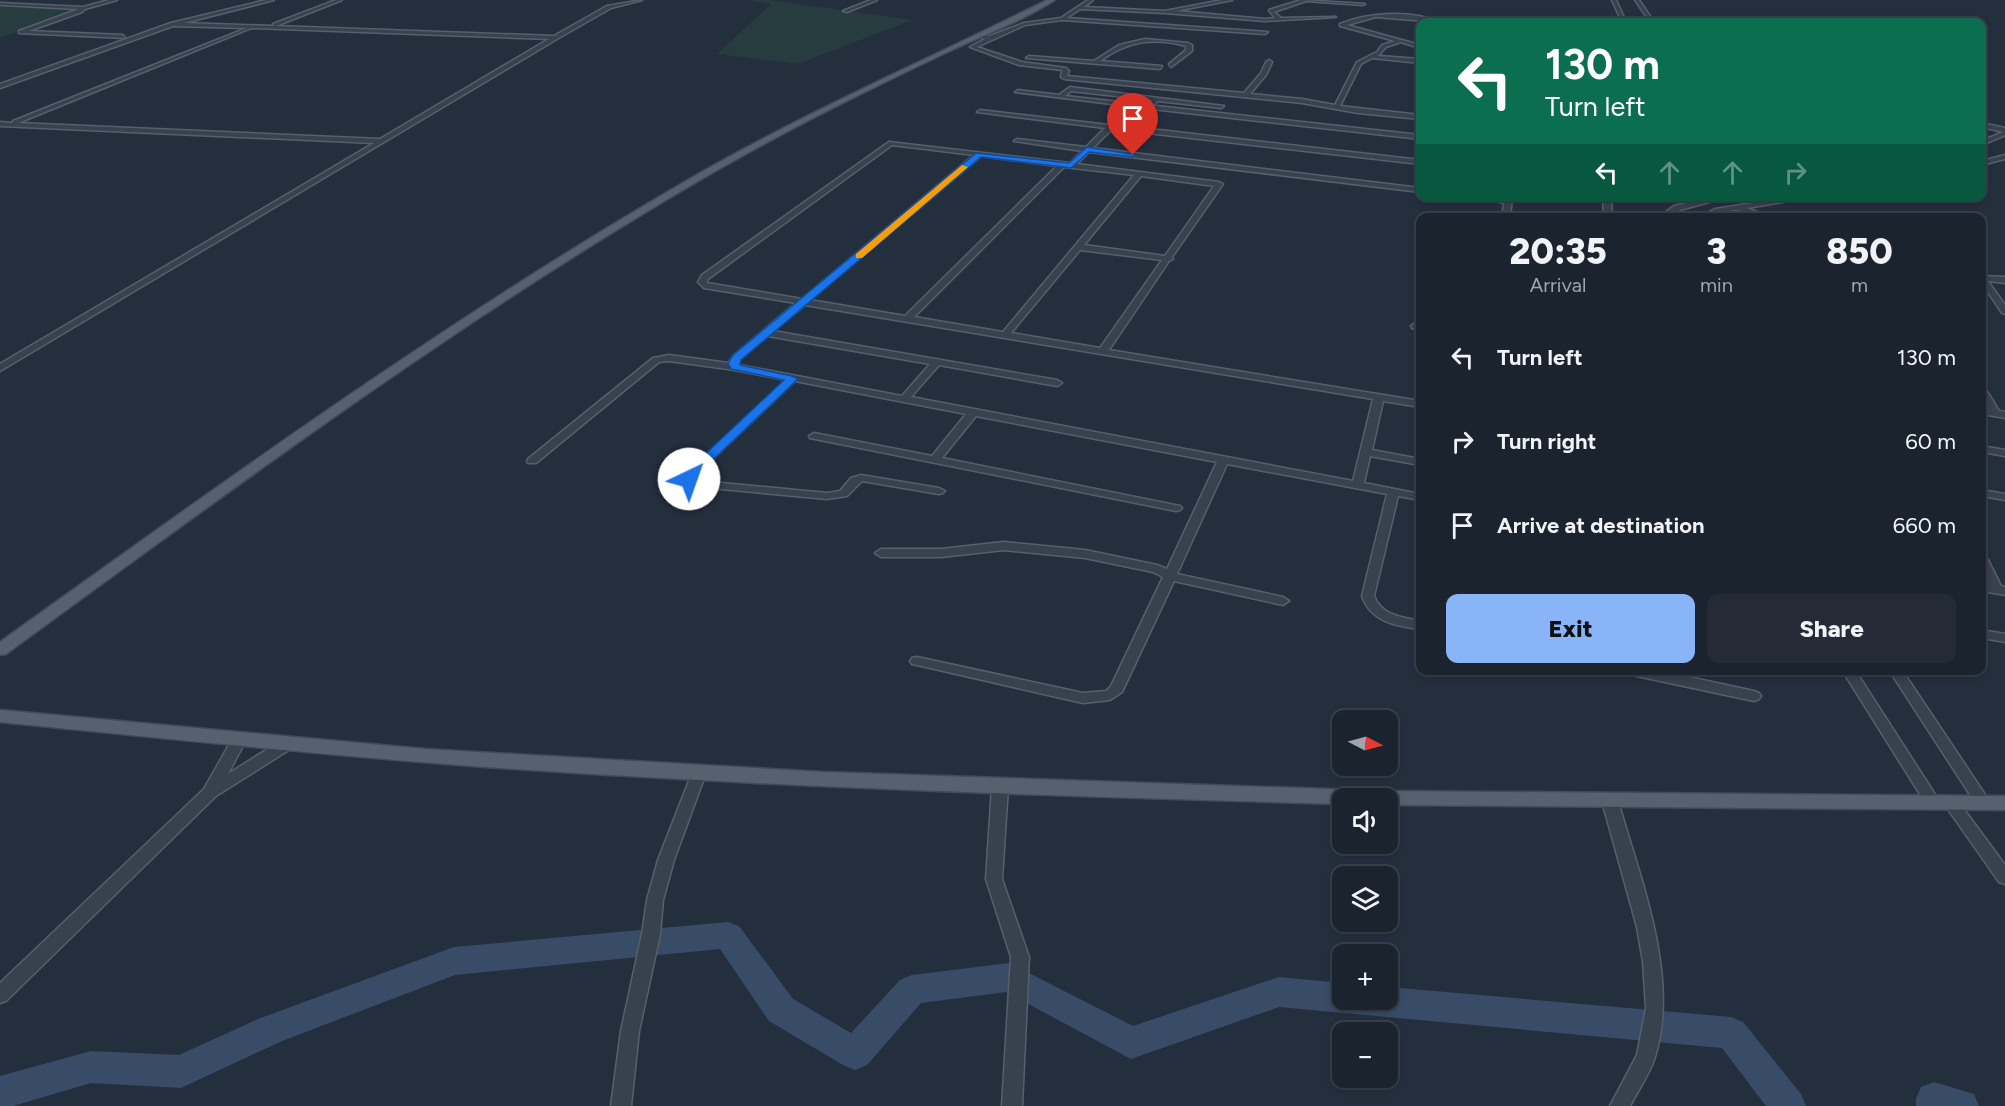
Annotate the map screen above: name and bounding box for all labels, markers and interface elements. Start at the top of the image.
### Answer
text: 130 m [1545,39,1660,90]
icon: left [1446,42,1524,120]
text: Turn left [1545,90,1645,123]
pin [1107,93,1158,155]
icon: arrive [1116,102,1149,135]
icon: left [1590,156,1623,189]
icon: ahead [1653,156,1686,189]
icon: ahead [1716,156,1749,189]
icon: right [1779,156,1812,189]
text: 20:35 [1509,230,1607,273]
text: 3 [1706,230,1727,273]
text: 850 [1826,230,1893,273]
text: Arrival [1530,273,1586,297]
text: min [1700,273,1733,297]
text: m [1851,273,1868,297]
icon: left [1446,341,1479,374]
text: Turn left [1497,344,1583,371]
text: 130 m [1897,344,1956,371]
icon: right [1446,425,1479,458]
text: Turn right [1497,428,1596,455]
text: 60 m [1905,428,1956,455]
position arrow [657,447,721,511]
icon: arrive [1446,509,1479,542]
text: Arrive at destination [1497,512,1705,539]
text: 660 m [1893,512,1956,539]
button: Exit [1446,594,1695,663]
button: Share [1707,594,1956,663]
north arrow [1332,710,1398,776]
map controls [1332,710,1398,1088]
button: sound [1332,788,1398,854]
button: layers [1332,866,1398,932]
button: + [1332,944,1398,1010]
button: − [1332,1022,1398,1088]

